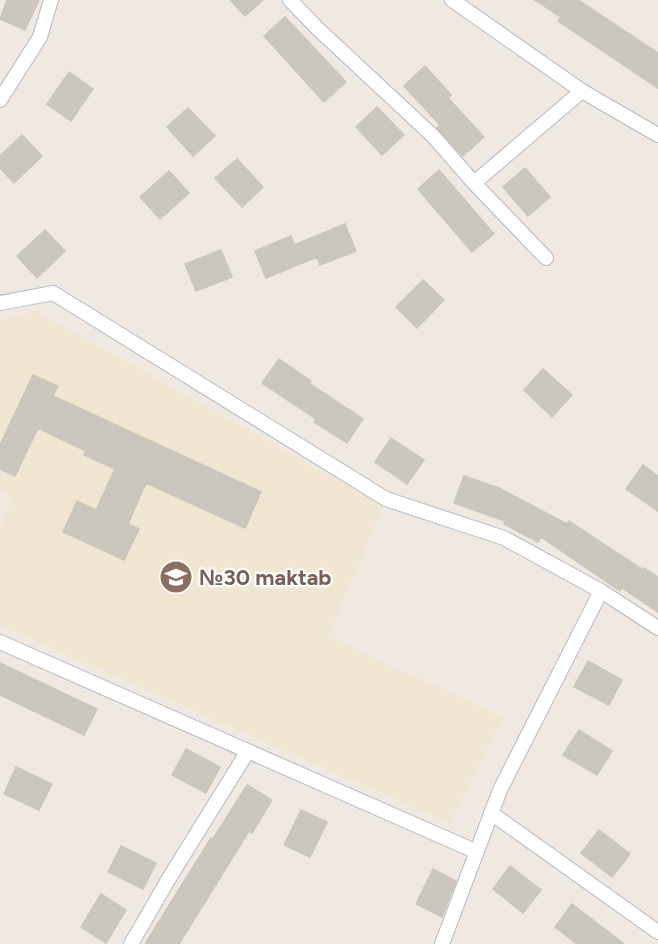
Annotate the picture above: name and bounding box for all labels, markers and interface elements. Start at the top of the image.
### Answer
school or university icon: №30 maktab [158,559,194,595]
place label: №30 maktab [199,564,331,591]

